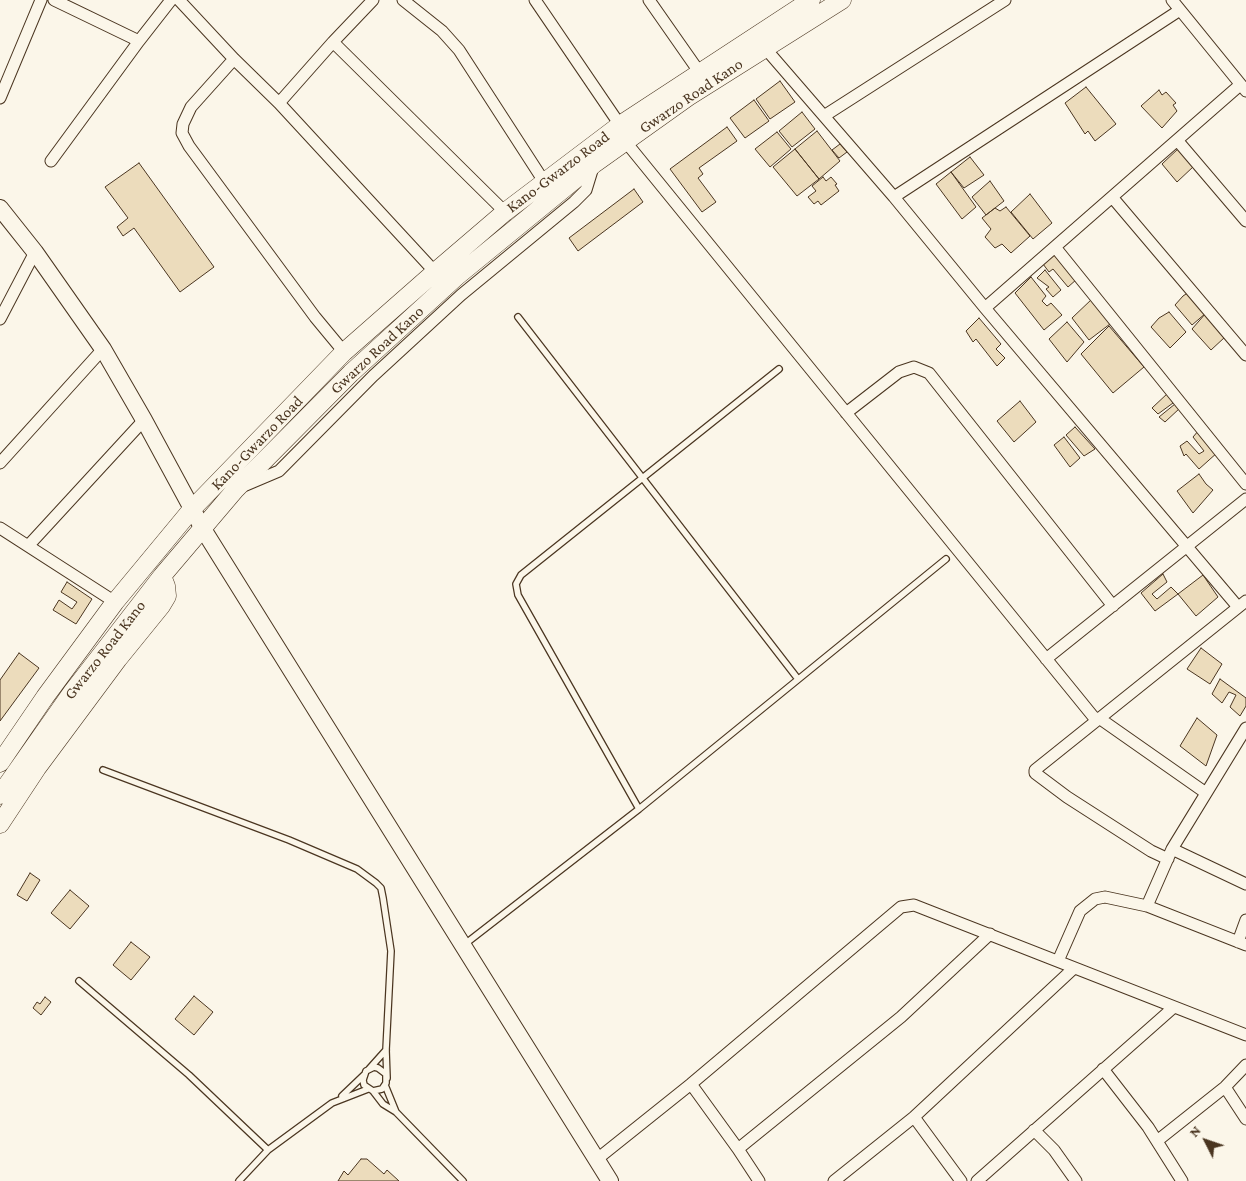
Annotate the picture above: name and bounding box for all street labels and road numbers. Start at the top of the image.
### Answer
street label: Gwarzo Road Kano [636,54,746,138]
street label: Kano-Gwarzo Road [503,127,613,217]
street label: Gwarzo Road Kano [326,302,428,398]
street label: Kano-Gwarzo Road [207,392,307,494]
street label: Gwarzo Road Kano [60,597,150,703]

